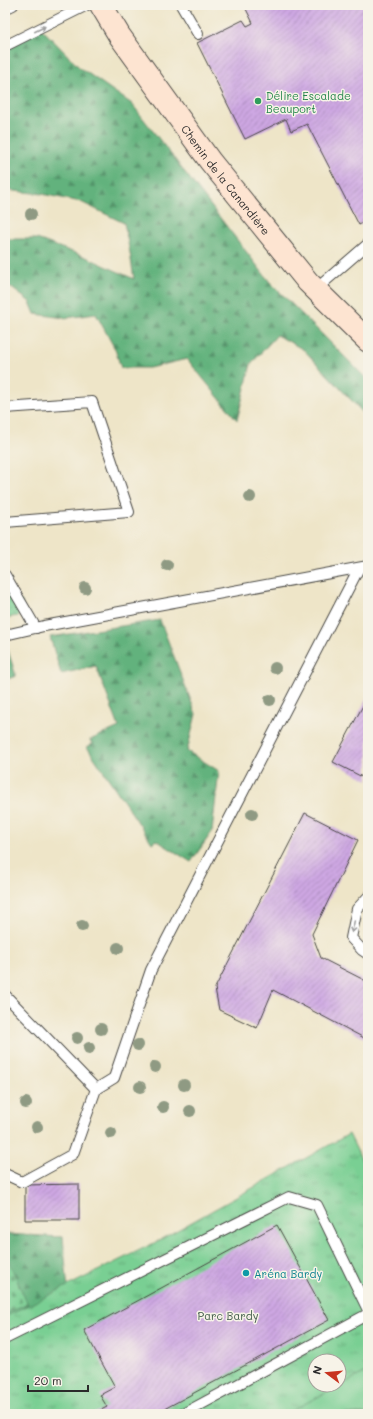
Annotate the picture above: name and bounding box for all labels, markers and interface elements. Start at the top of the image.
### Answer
one-way arrow [34,24,46,32]
place label: Délire Escalade Beauport [266,88,351,116]
marker: Délire Escalade Beauport [253,96,263,106]
street label: Chemin de la Canardière [179,121,274,238]
one-way arrow [349,920,357,933]
place label: Aréna Bardy [254,1266,323,1281]
marker: Aréna Bardy [241,1268,251,1278]
park label: Parc Bardy [197,1308,259,1323]
north arrow [307,1353,347,1393]
text: N [309,1364,325,1376]
scale bar [28,1367,88,1393]
text: 20 m [34,1372,62,1388]

